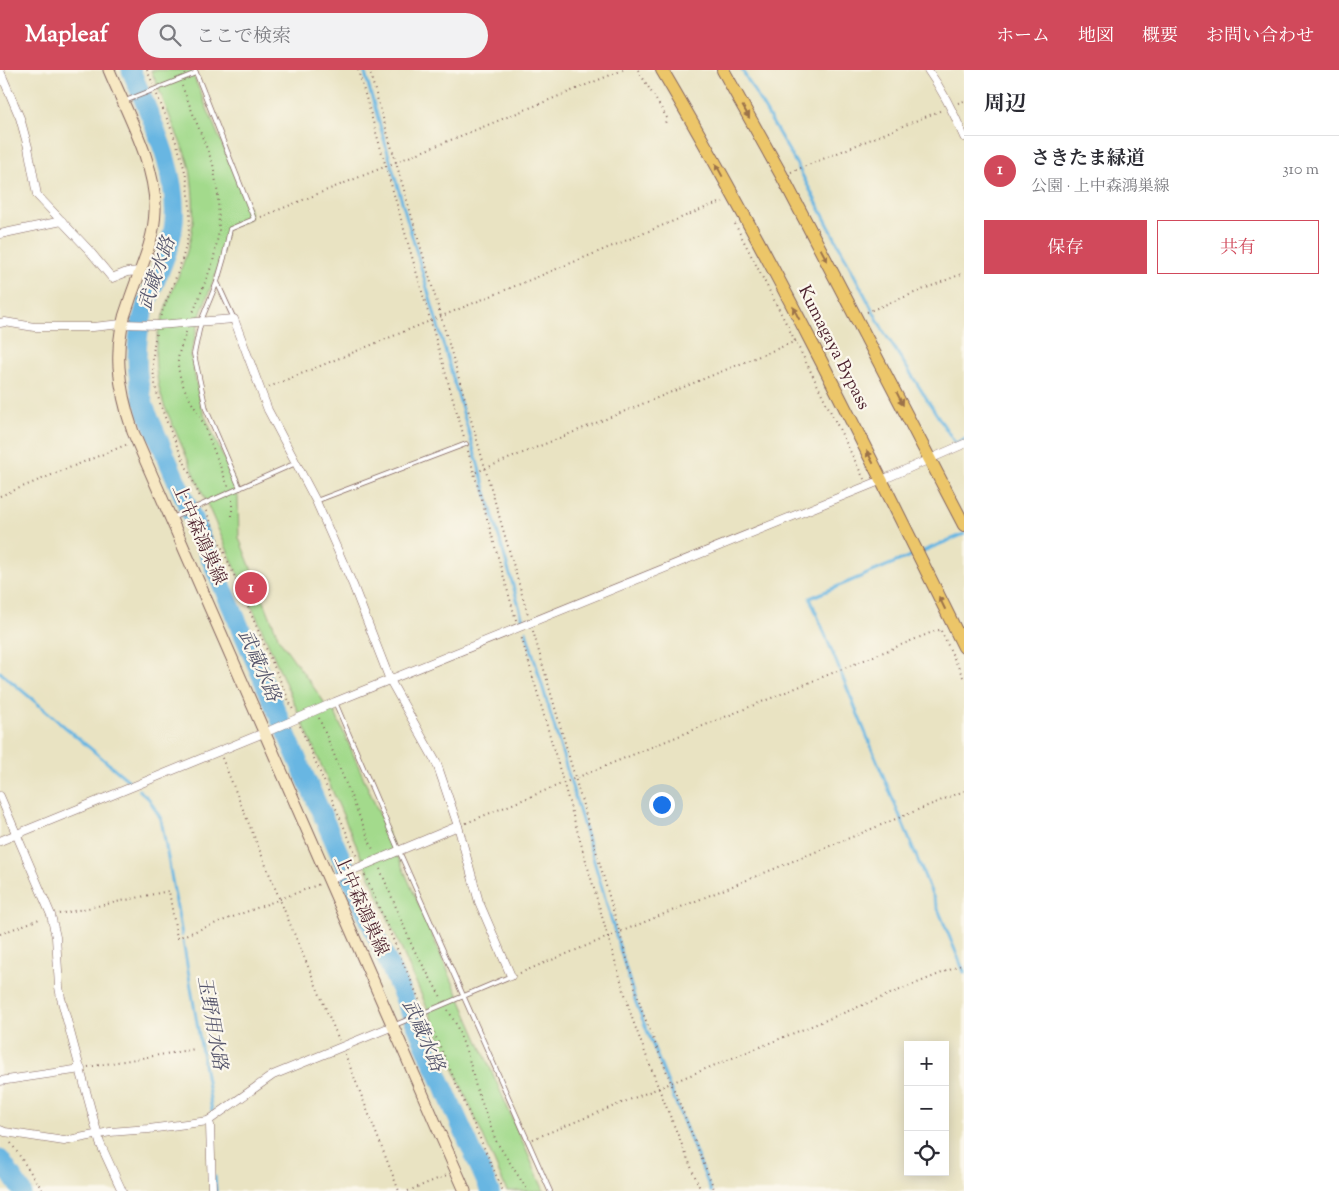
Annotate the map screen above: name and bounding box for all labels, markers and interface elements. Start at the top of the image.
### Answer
search box [138,13,488,58]
text: Mapleaf [25,18,108,52]
icon: search [156,21,184,49]
text: ここで検索 [196,24,291,51]
text: ホーム [996,24,1050,50]
text: 地図 [1078,24,1114,50]
text: 概要 [1142,24,1178,50]
text: お問い合わせ [1206,24,1314,50]
text: 周辺 [984,90,1026,120]
one-way arrow [742,106,751,119]
text: さきたま緑道 [1031,146,1145,173]
text: 1 [997,159,1003,182]
text: 310 m [1282,159,1319,182]
one-way arrow [715,163,724,176]
text: 公園 · 上中森鴻巣線 [1031,176,1170,199]
button: 保存 [984,220,1147,274]
button: 共有 [1157,220,1319,274]
water label: 武蔵水路 [133,232,184,314]
one-way arrow [820,248,828,262]
street label: Kumagaya Bypass [790,281,876,415]
one-way arrow [792,306,800,320]
one-way arrow [896,392,904,406]
one-way arrow [866,450,874,465]
street label: 上中森鴻巣線 [164,480,232,590]
pin: 1 [235,569,267,607]
one-way arrow [938,596,946,610]
water label: 武蔵水路 [230,626,287,708]
your location [649,792,675,818]
street label: 上中森鴻巣線 [326,851,394,961]
water label: 玉野用水路 [189,974,233,1074]
water label: 武蔵水路 [394,996,451,1078]
map controls [904,1041,949,1176]
button: + [904,1041,949,1086]
button: − [904,1086,949,1131]
button: locate [904,1131,949,1176]

